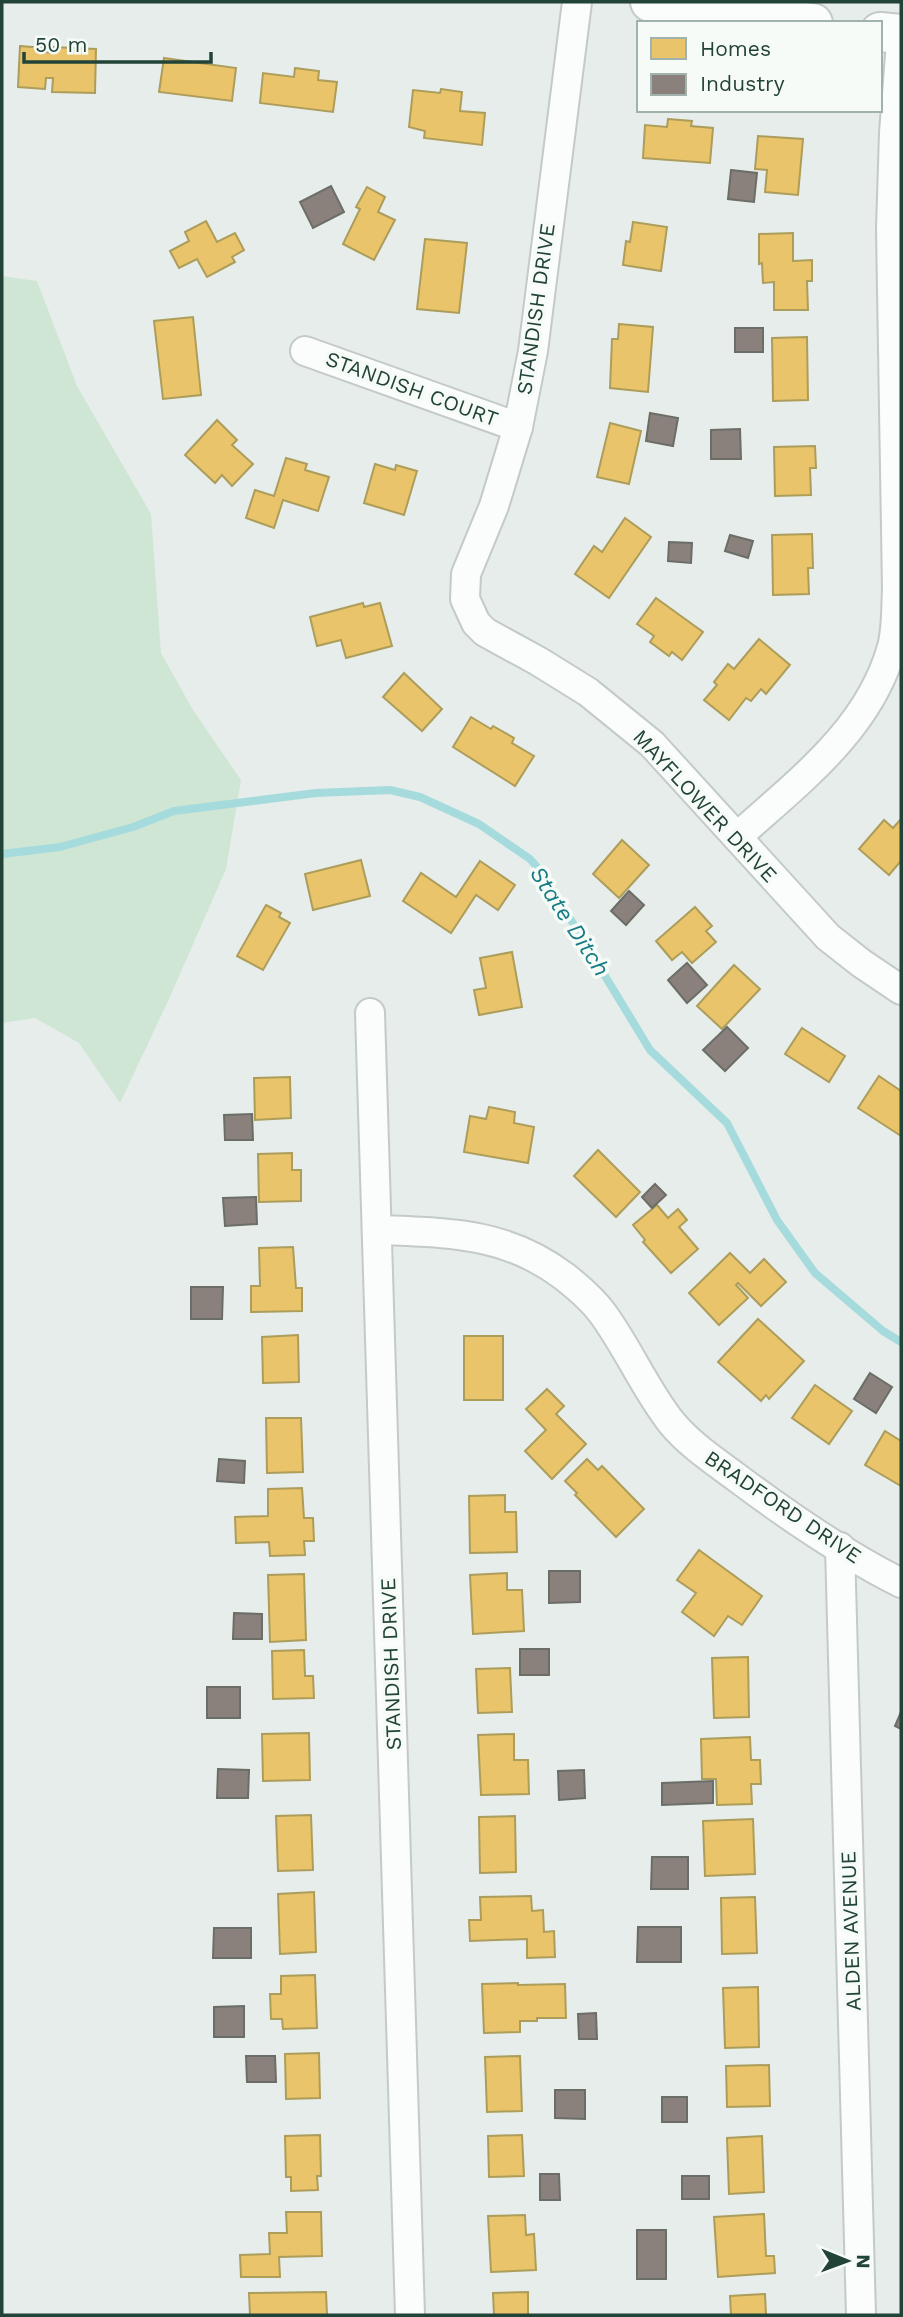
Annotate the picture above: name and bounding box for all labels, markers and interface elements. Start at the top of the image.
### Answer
scale bar [24,21,212,65]
legend [637,21,882,112]
text: 50 m [35,32,87,57]
text: Homes [700,36,771,61]
text: Industry [700,71,785,96]
street label: STANDISH DRIVE [511,222,560,396]
street label: STANDISH COURT [323,346,502,431]
street label: MAYFLOWER DRIVE [628,724,783,887]
water label: State Ditch [524,861,615,981]
street label: BRADFORD DRIVE [700,1445,866,1568]
street label: STANDISH DRIVE [375,1577,406,1751]
street label: ALDEN AVENUE [835,1851,866,2011]
north arrow [812,2226,882,2296]
text: N [852,2254,875,2269]

